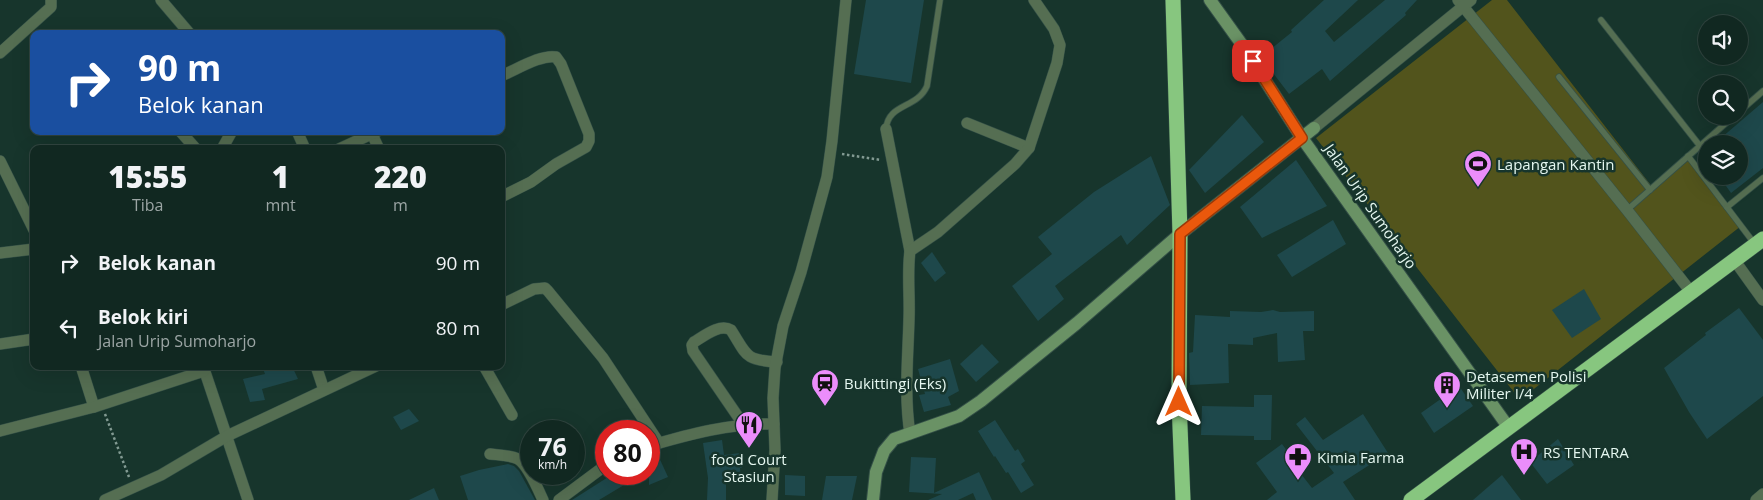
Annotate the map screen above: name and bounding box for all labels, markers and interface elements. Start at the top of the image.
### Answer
map controls [1698,15,1748,185]
button: sound [1698,15,1748,65]
pin [1232,40,1274,82]
text: 90 m [138,44,221,91]
icon: arrive [1239,47,1267,75]
icon: right [55,50,120,115]
button: search [1698,75,1748,125]
text: Belok kanan [138,89,264,119]
button: layers [1698,135,1748,185]
street label: Jalan Urip Sumoharjo [1319,138,1422,272]
sports icon: Lapangan Kantin [1463,149,1493,188]
place label: Lapangan Kantin [1497,154,1615,174]
text: 15:55 [108,156,187,197]
text: 1 [272,156,289,197]
text: 220 [374,156,427,197]
text: Tiba [132,194,163,216]
text: mnt [265,194,296,216]
text: m [393,194,408,216]
icon: right [55,249,83,277]
text: Belok kanan [98,250,216,276]
text: 90 m [436,250,480,276]
text: Belok kiri [98,304,188,330]
icon: left [55,314,83,342]
text: 80 m [436,315,480,341]
text: Jalan Urip Sumoharjo [98,330,256,352]
place label: Detasemen Polisi Militer I/4 [1466,366,1587,403]
station icon: Bukittingi (Eks) [810,368,840,407]
building icon: Detasemen Polisi Militer I/4 [1432,370,1462,409]
place label: Bukittingi (Eks) [844,373,946,393]
position arrow [1152,375,1204,427]
restaurant icon: food Court Stasiun [734,410,764,449]
speed limit sign: 80 [595,420,660,485]
text: 76 [538,429,567,463]
hospital icon: RS TENTARA [1509,437,1539,476]
pharmacy icon: Kimia Farma [1283,442,1313,481]
place label: RS TENTARA [1543,442,1629,462]
place label: Kimia Farma [1317,447,1404,467]
place label: food Court Stasiun [711,449,787,486]
text: km/h [538,456,567,473]

